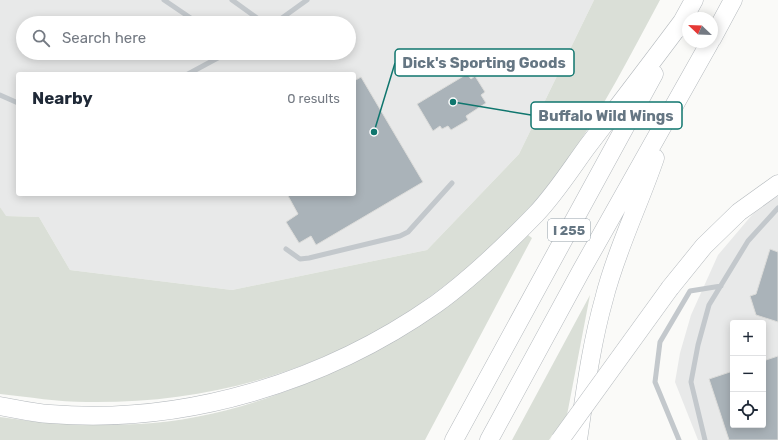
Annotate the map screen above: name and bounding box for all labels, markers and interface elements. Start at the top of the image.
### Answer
north arrow [682,12,718,48]
search box [16,16,356,60]
icon: search [30,27,52,49]
text: Search here [62,29,146,47]
callout: Dick's Sporting Goods [395,49,574,76]
text: Dick's Sporting Goods [402,54,566,72]
text: Nearby [32,88,93,108]
text: 0 results [287,91,340,106]
callout: Buffalo Wild Wings [531,102,682,129]
text: Buffalo Wild Wings [538,107,674,125]
road number: I 255 [548,219,590,241]
map controls [730,320,766,428]
button: + [730,320,766,356]
button: − [730,356,766,392]
button: locate [730,392,766,428]

